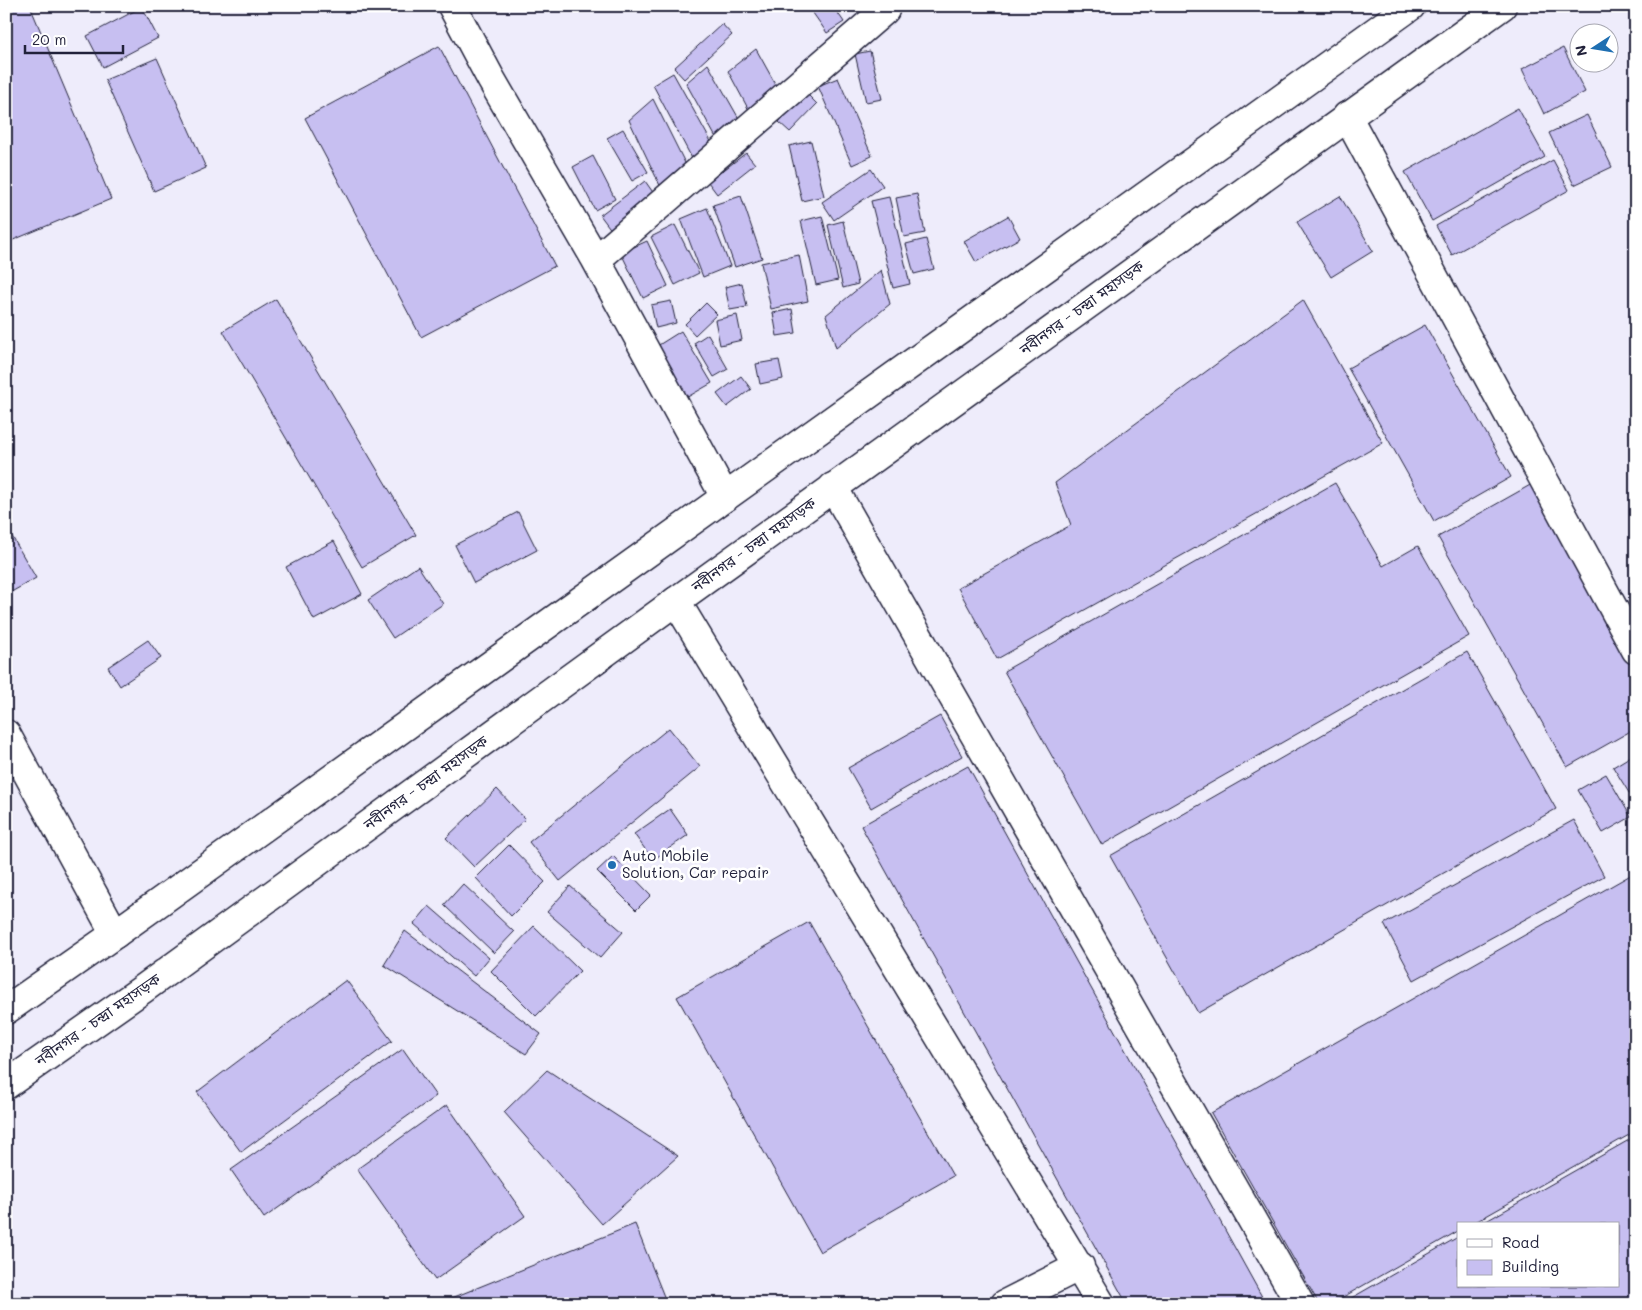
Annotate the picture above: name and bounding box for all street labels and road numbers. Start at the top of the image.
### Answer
street label: নবীনগর - চন্দ্রা মহাসড়ক [1015,255,1148,360]
street label: নবীনগর - চন্দ্রা মহাসড়ক [687,492,820,597]
street label: নবীনগর - চন্দ্রা মহাসড়ক [359,730,492,835]
street label: নবীনগর - চন্দ্রা মহাসড়ক [30,968,165,1071]

